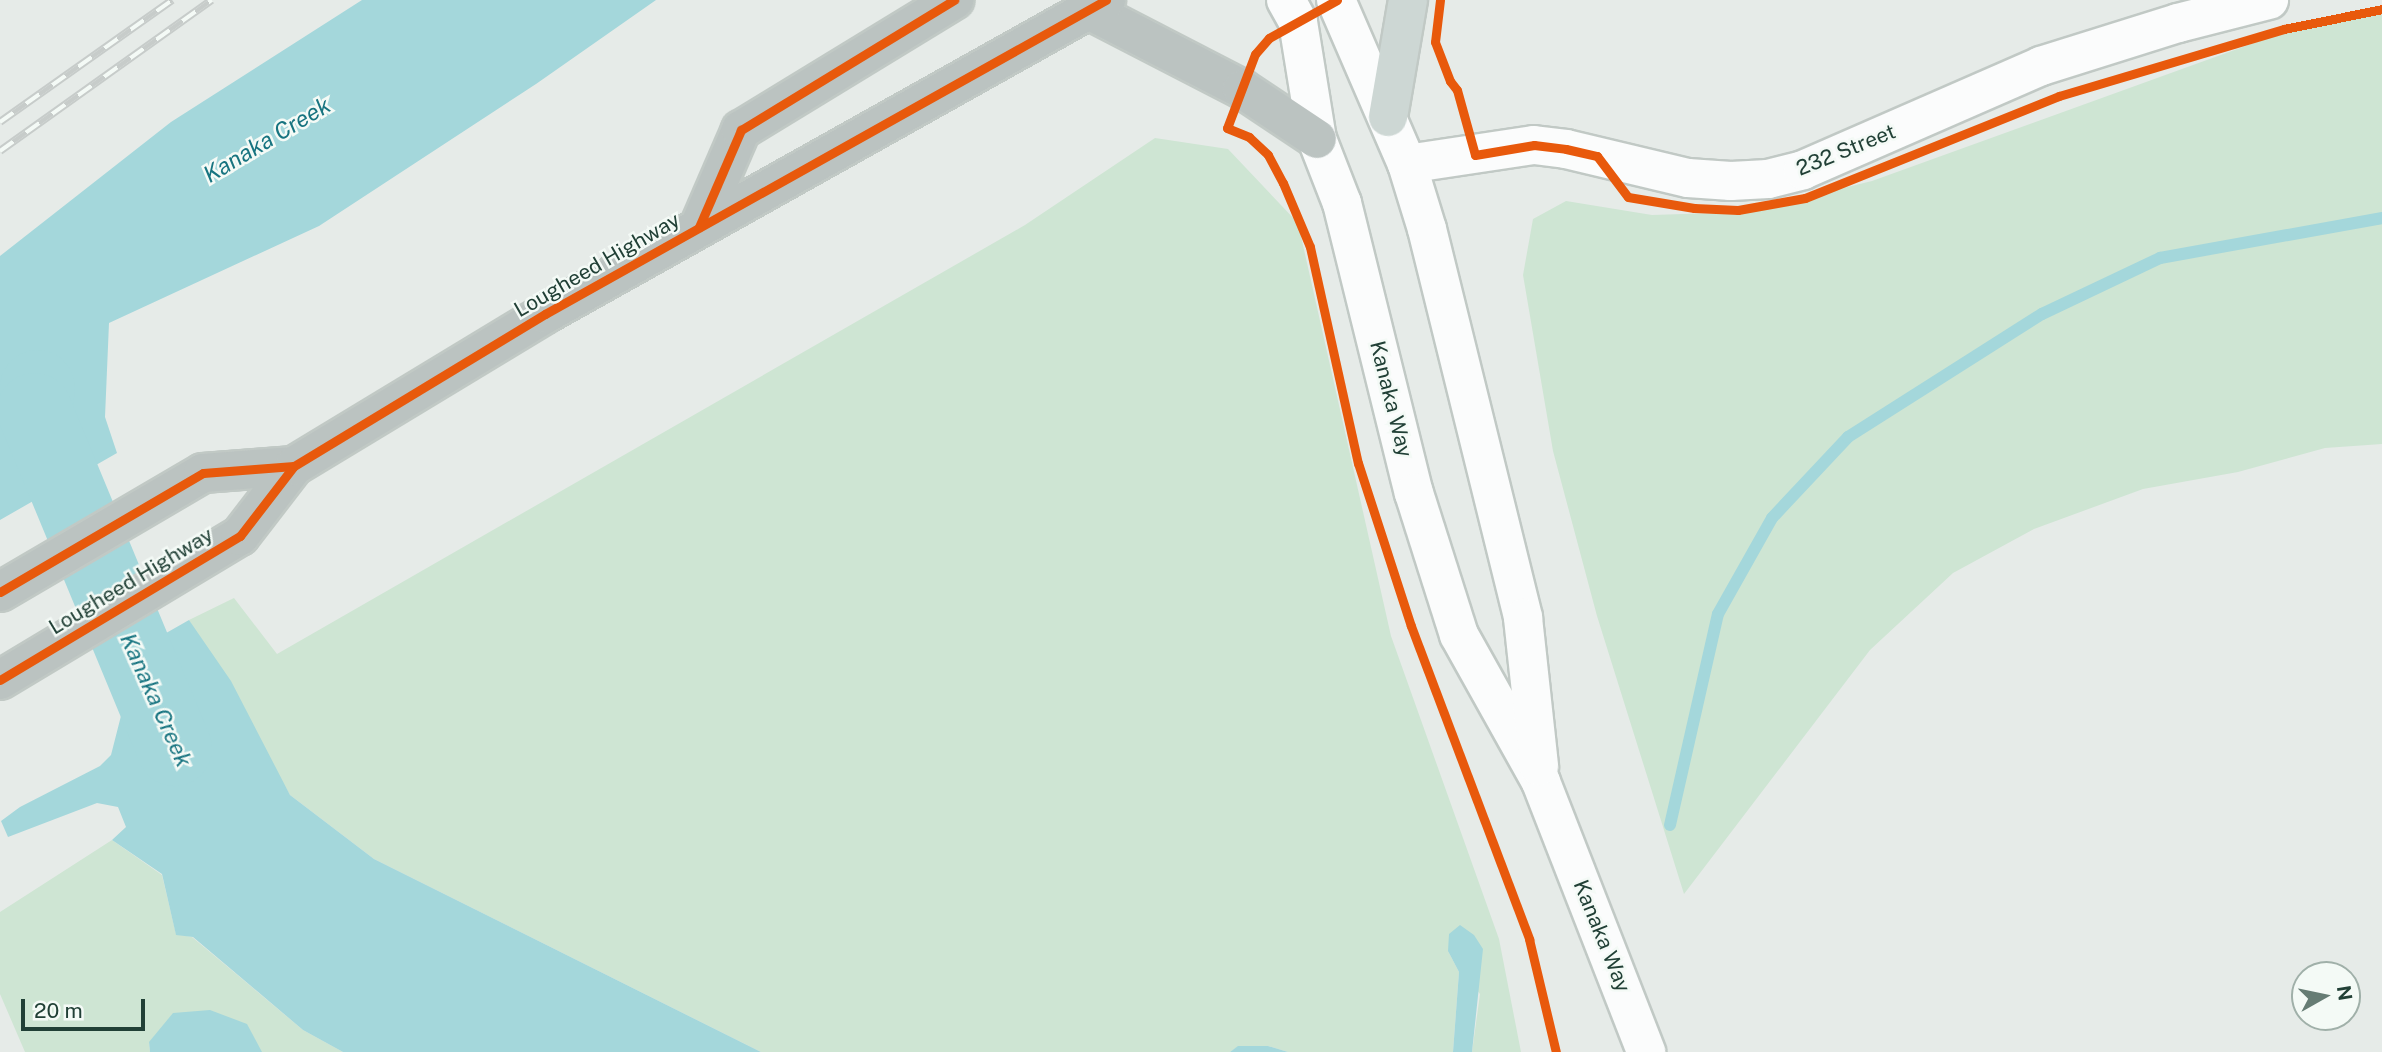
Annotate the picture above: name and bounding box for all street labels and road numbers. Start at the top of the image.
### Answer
street label: 232 Street [1793,119,1899,181]
street label: Lougheed Highway [510,207,684,323]
street label: Kanaka Way [1364,338,1418,460]
street label: Lougheed Highway [44,522,218,640]
street label: Kanaka Way [1568,876,1636,996]

